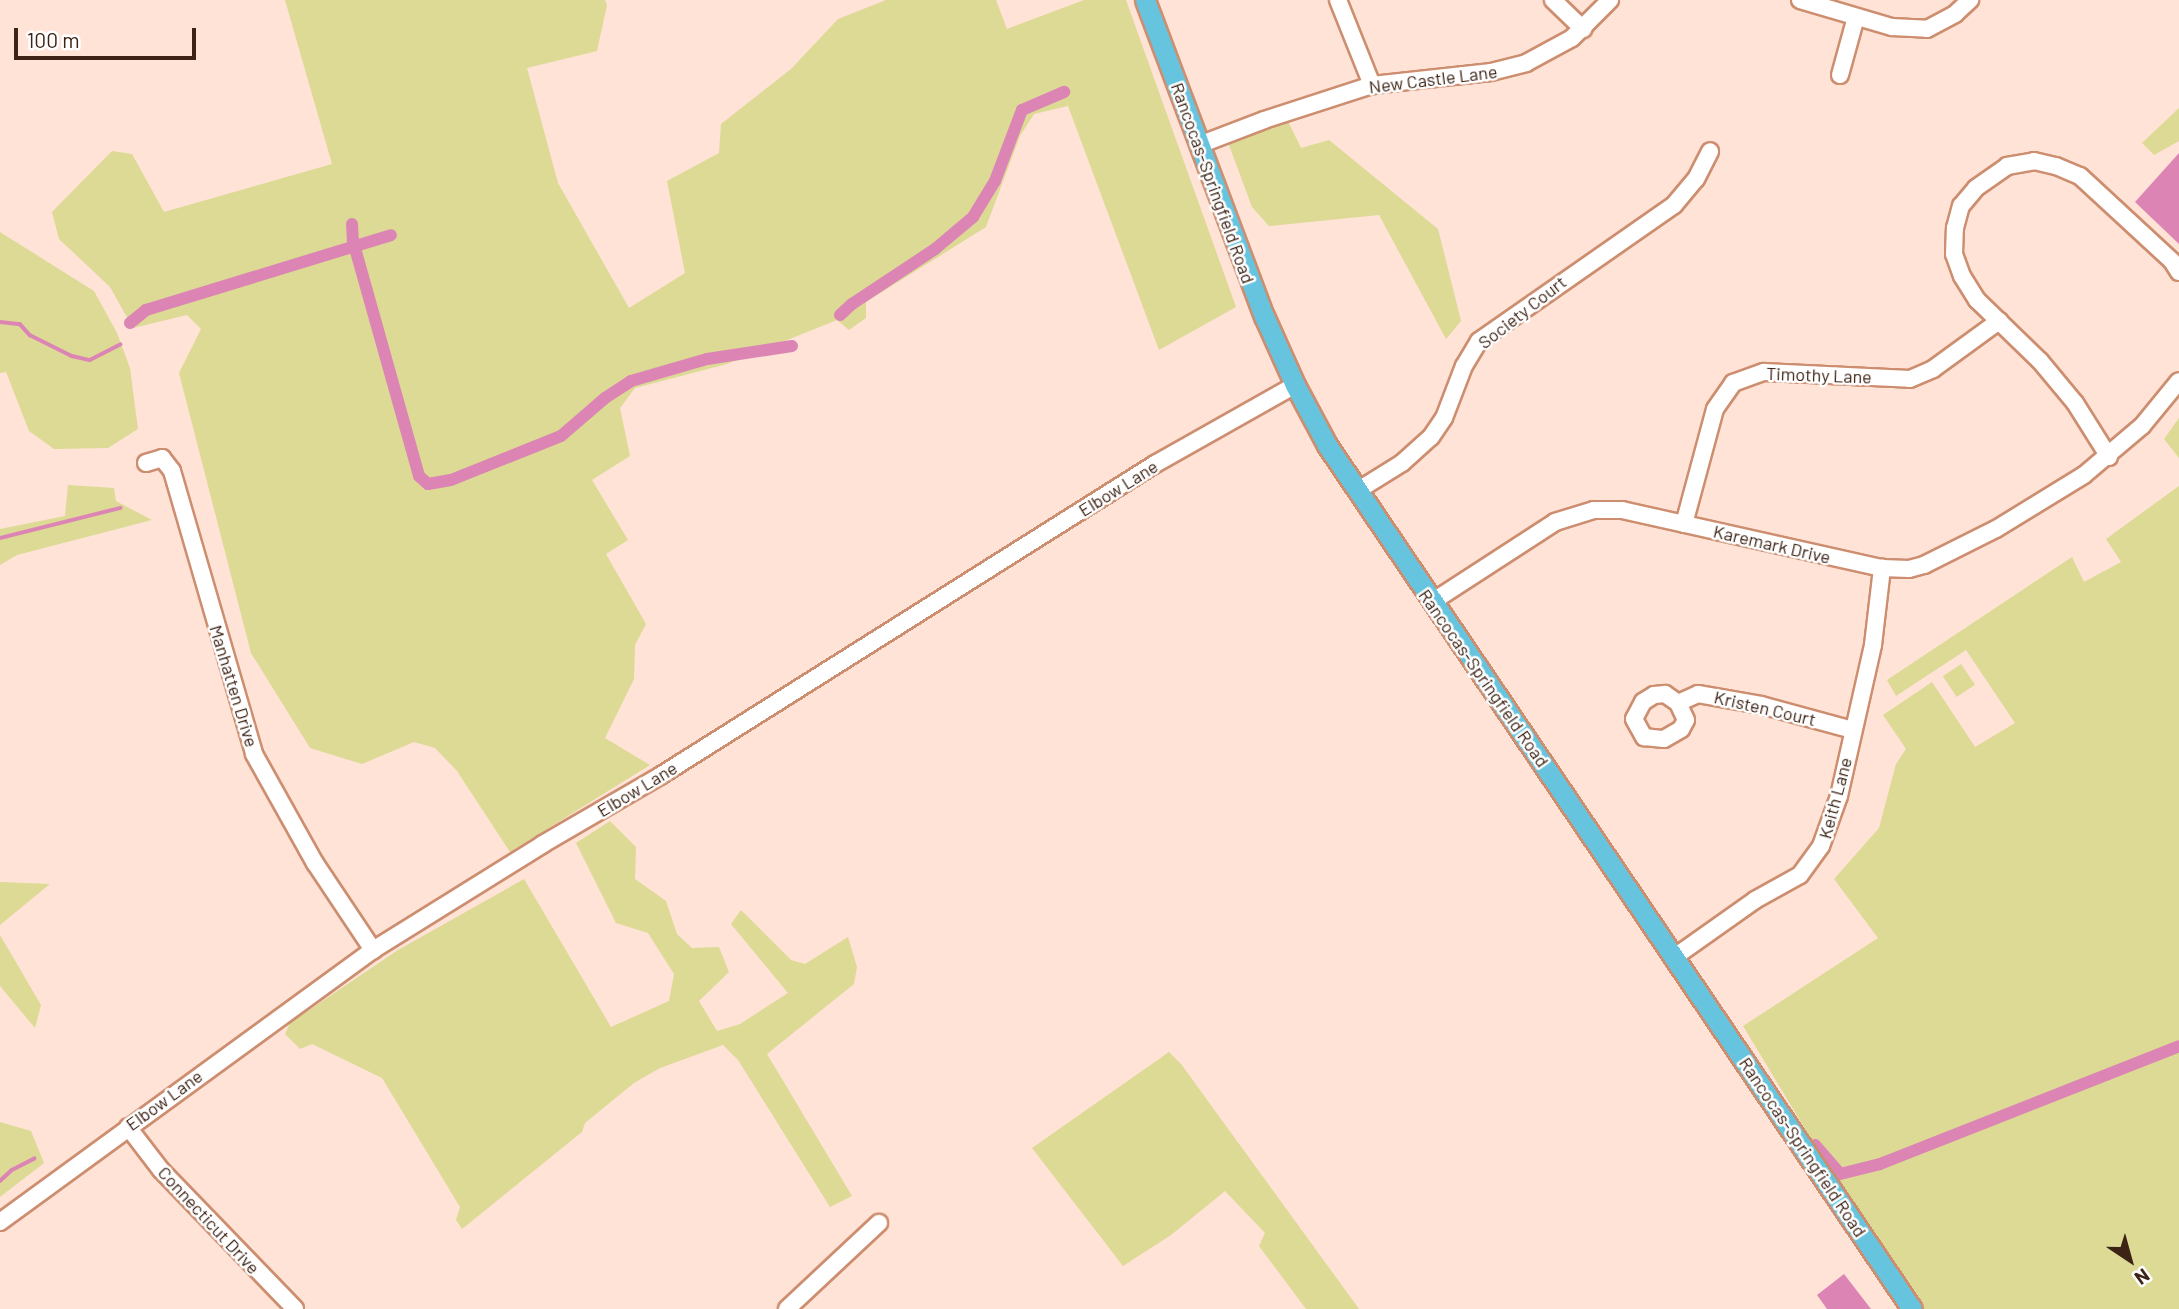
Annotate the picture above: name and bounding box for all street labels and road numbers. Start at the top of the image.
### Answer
street label: New Castle Lane [1368,60,1498,98]
street label: Rancocas-Springfield Road [1167,80,1259,286]
street label: Society Court [1474,271,1570,353]
street label: Timothy Lane [1766,362,1872,388]
street label: Elbow Lane [1074,455,1162,521]
street label: Karemark Drive [1711,520,1833,568]
street label: Rancocas-Springfield Road [1414,585,1554,771]
street label: Manhatten Drive [205,622,263,750]
street label: Kristen Court [1712,686,1818,730]
street label: Keith Lane [1814,755,1856,841]
street label: Elbow Lane [593,757,681,821]
street label: Rancocas-Springfield Road [1735,1053,1871,1241]
street label: Elbow Lane [122,1065,206,1135]
street label: Connecticut Drive [154,1162,264,1278]

